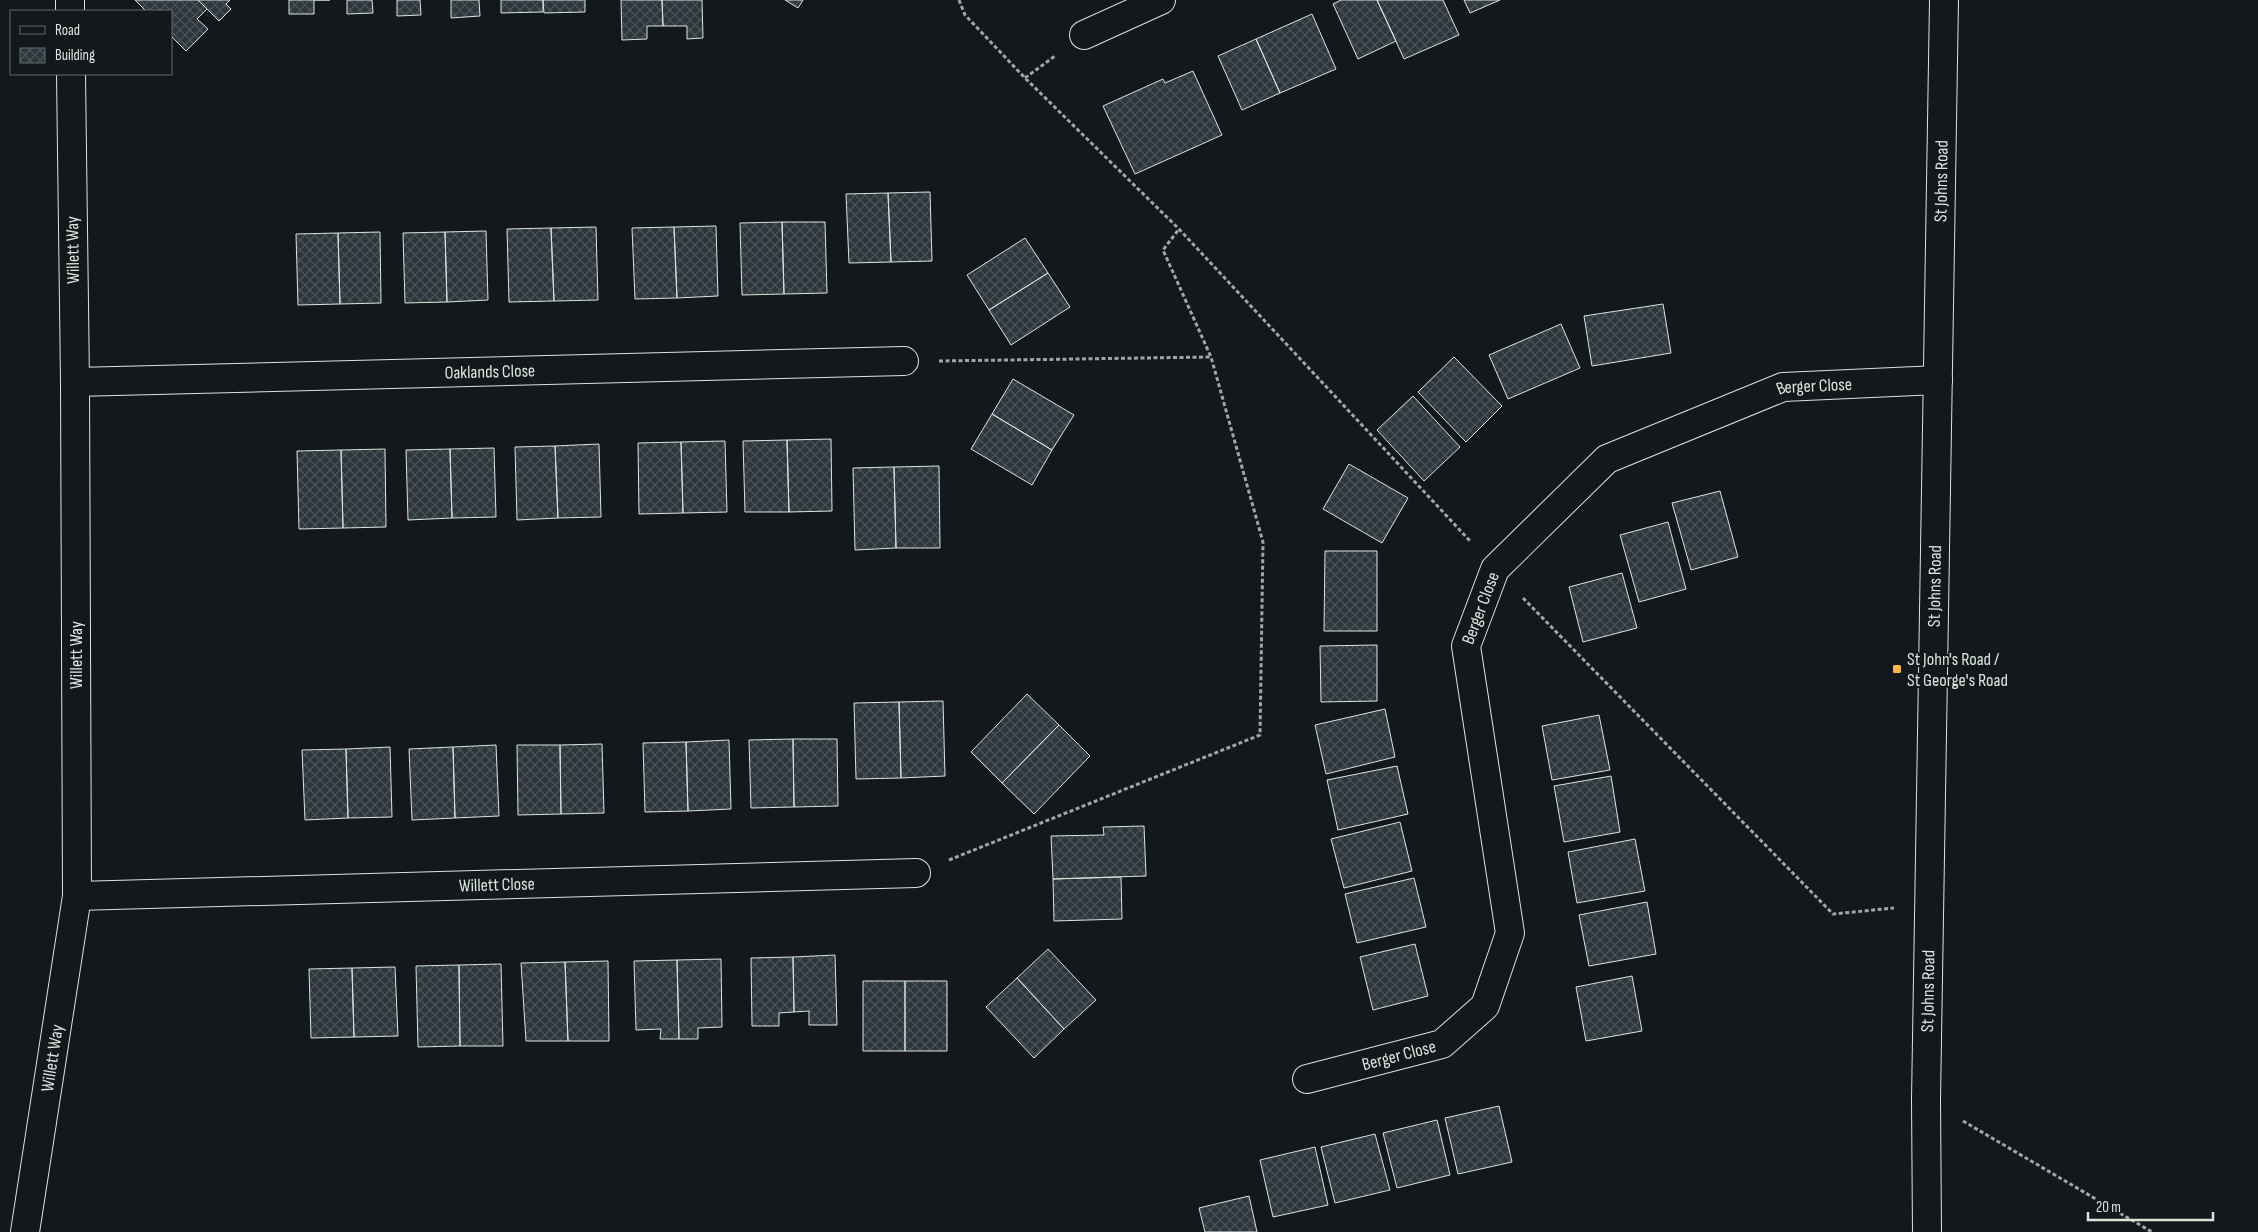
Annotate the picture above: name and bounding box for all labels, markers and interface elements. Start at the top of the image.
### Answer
legend [10,10,172,75]
text: Road [55,21,80,40]
text: Building [55,46,95,65]
street label: St Johns Road [1930,140,1952,222]
street label: Willett Way [62,216,84,284]
street label: Oaklands Close [444,360,535,383]
street label: Berger Close [1773,373,1852,399]
street label: St Johns Road [1923,545,1946,627]
street label: Berger Close [1457,569,1503,647]
street label: Willett Way [66,621,87,689]
place label: St John's Road / St George's Road [1907,649,2008,691]
marker: St John's Road / St George's Road [1891,663,1903,675]
street label: Willett Close [458,873,535,896]
street label: St Johns Road [1917,950,1939,1032]
street label: Willett Way [36,1023,67,1093]
street label: Berger Close [1360,1035,1438,1075]
scale bar [2088,1190,2213,1222]
text: 20 m [2096,1198,2121,1217]

